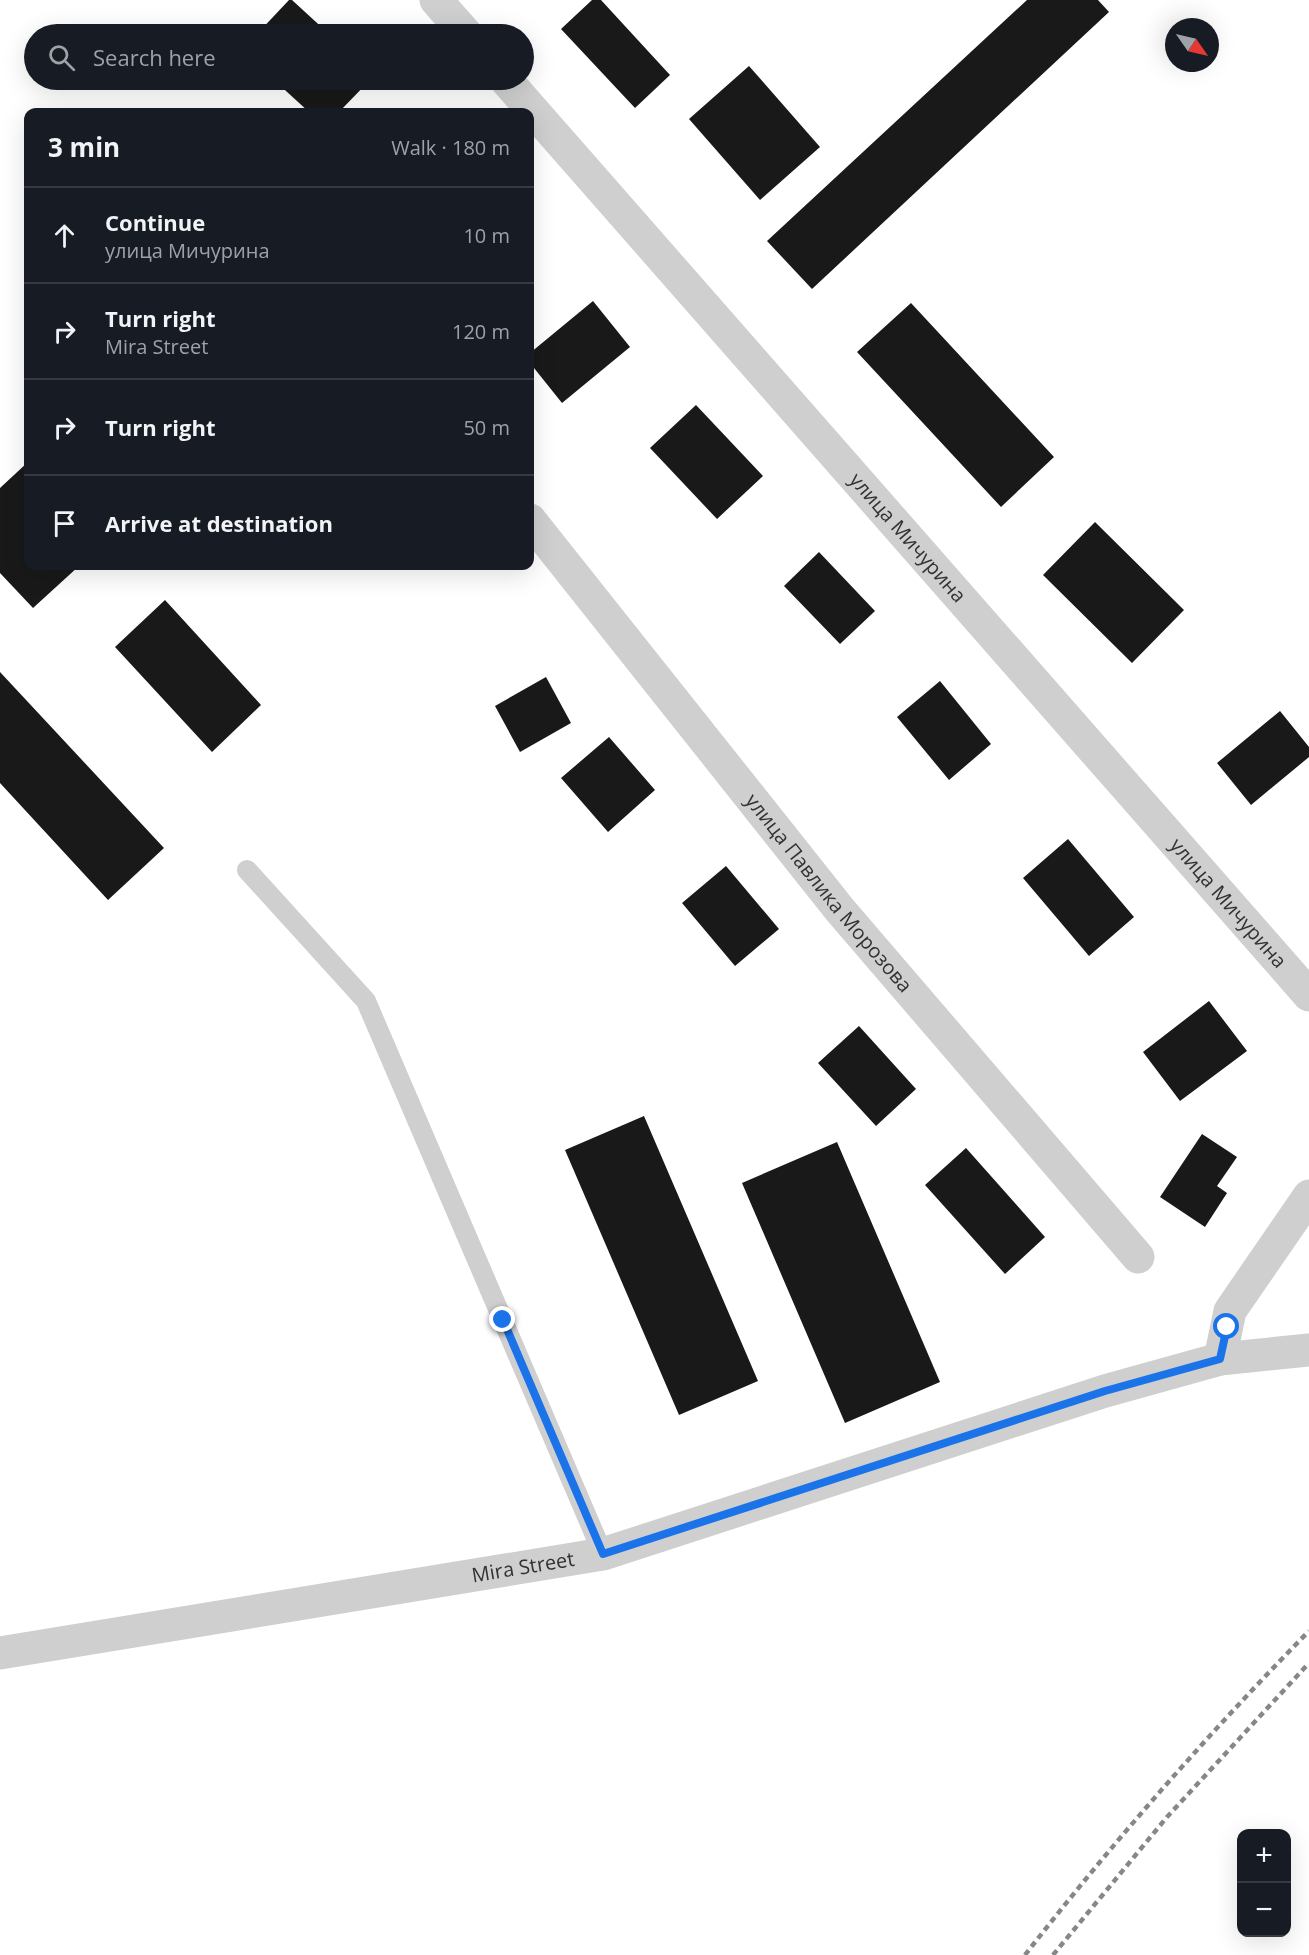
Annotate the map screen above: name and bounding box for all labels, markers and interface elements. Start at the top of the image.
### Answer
north arrow [1165,18,1219,72]
search box [24,24,534,90]
icon: search [45,41,78,74]
text: Search here [93,42,216,72]
text: 3 min [48,129,120,165]
text: Walk · 180 m [391,134,510,161]
text: Continue [105,207,205,237]
icon: ahead [48,219,81,252]
text: 10 m [463,222,510,249]
text: улица Мичурина [105,237,270,264]
text: Turn right [105,303,216,333]
icon: right [48,315,81,348]
text: 120 m [452,318,510,345]
text: Mira Street [105,333,208,360]
icon: right [48,411,81,444]
text: Turn right [105,412,216,442]
text: 50 m [463,414,510,441]
street label: улица Мичурина [844,467,973,608]
icon: arrive [48,507,81,540]
text: Arrive at destination [105,508,333,538]
street label: улица Павлика Морозова [740,788,919,998]
street label: улица Мичурина [1164,832,1293,973]
route end [489,1306,515,1332]
route start [1213,1313,1239,1339]
street label: Mira Street [470,1545,576,1588]
map controls [1237,1829,1291,1937]
button: + [1237,1829,1291,1883]
button: − [1237,1883,1291,1937]

